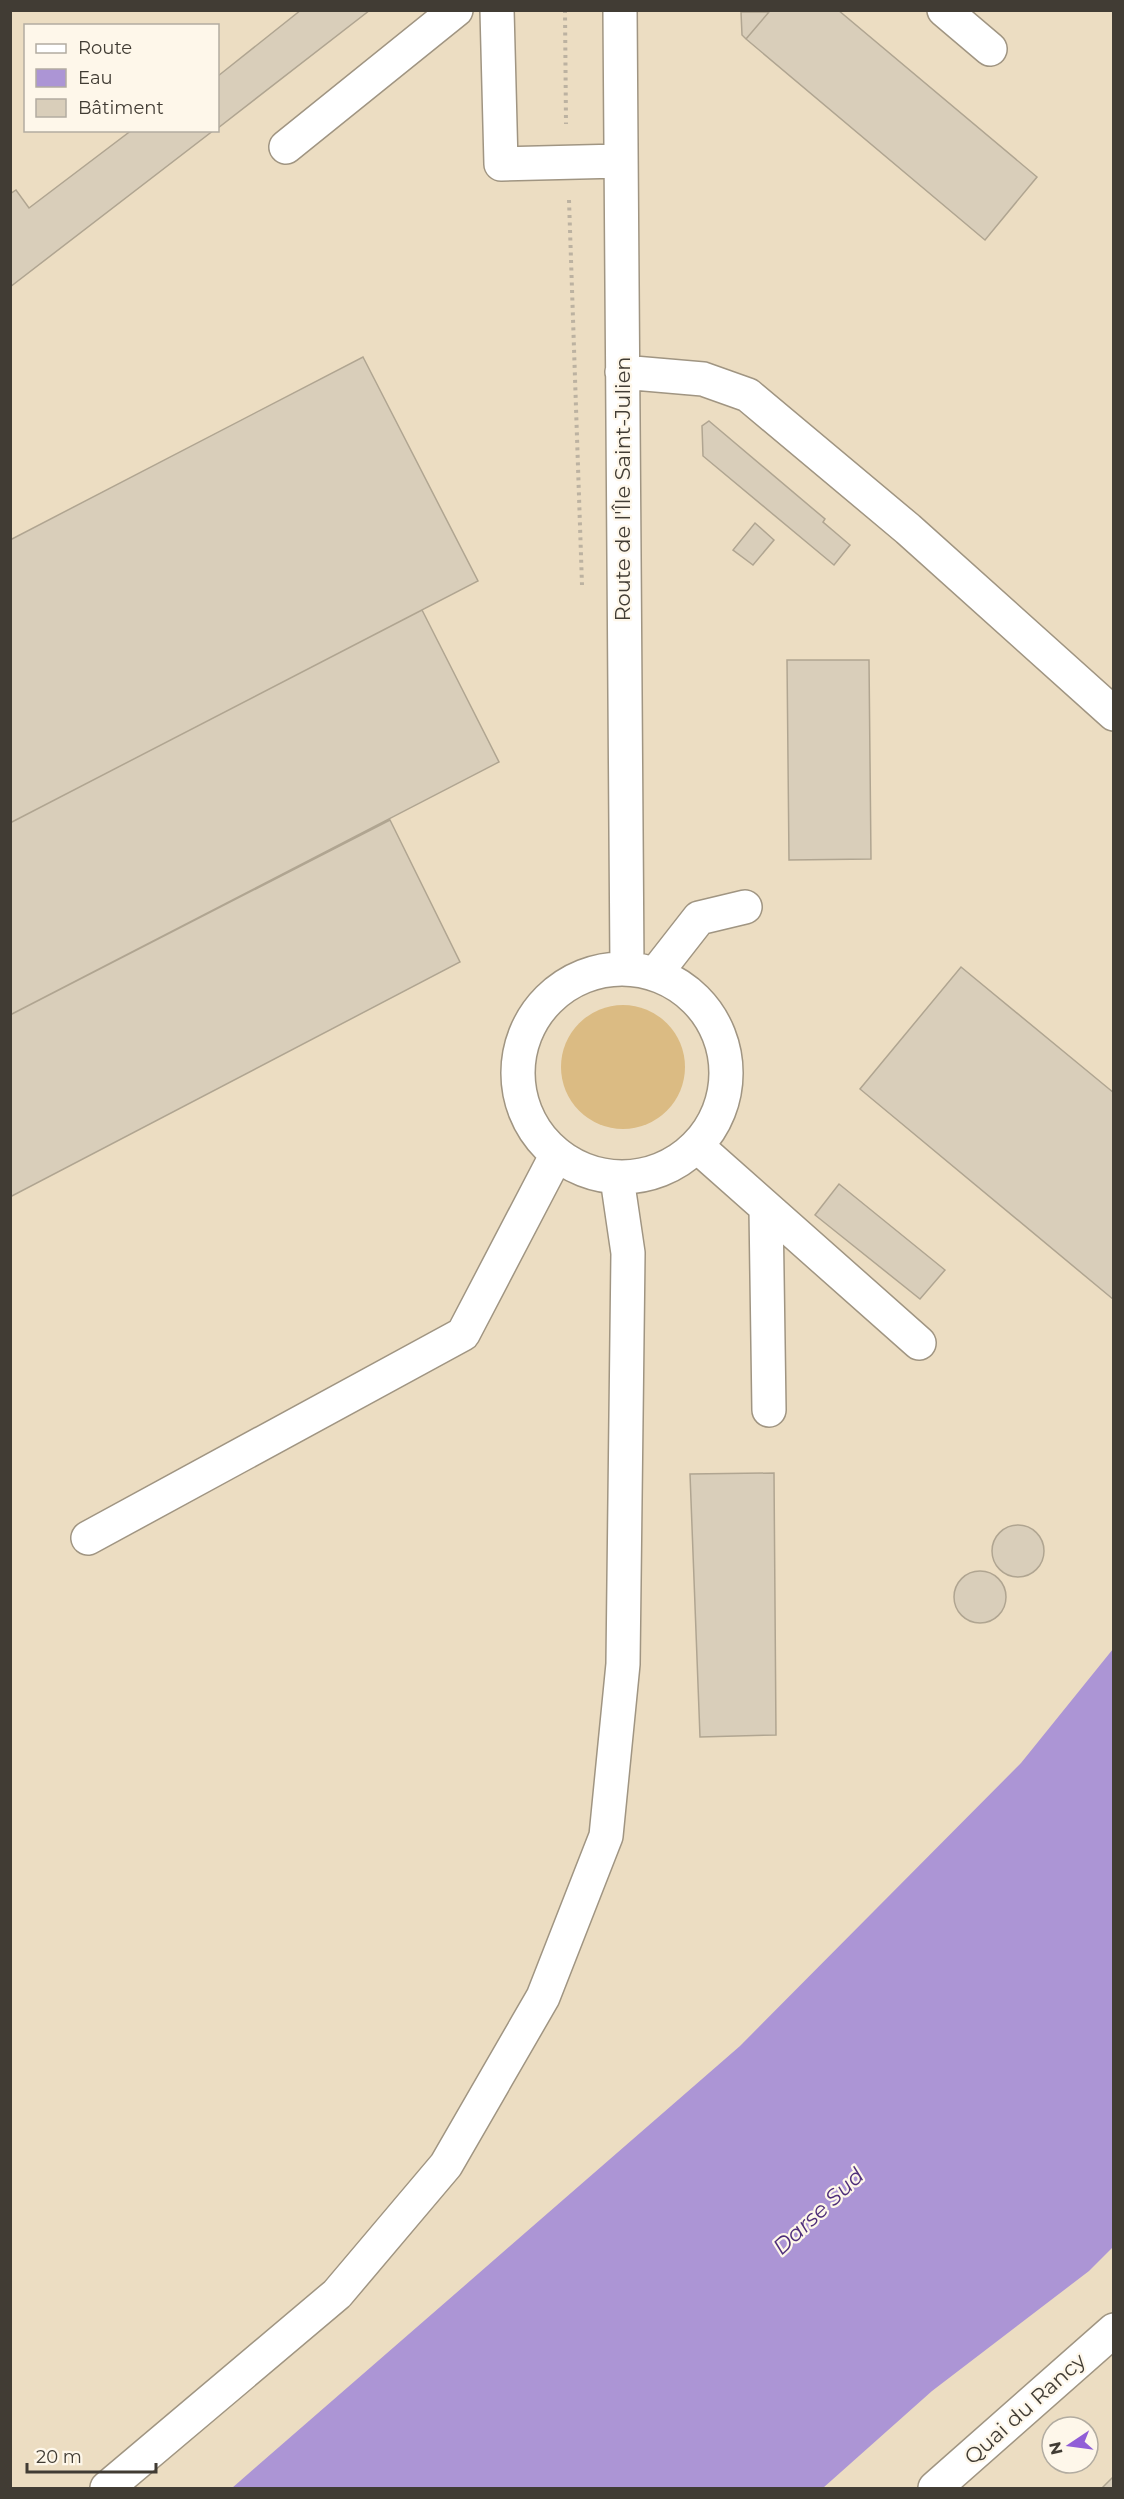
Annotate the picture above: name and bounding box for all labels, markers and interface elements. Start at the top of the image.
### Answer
legend [24,24,219,132]
text: Route [78,37,132,59]
text: Eau [78,67,113,89]
text: Bâtiment [78,97,164,119]
street label: Route de l'Île Saint-Julien [610,356,635,622]
water label: Darse Sud [767,2162,870,2260]
street label: Quai du Rancy [959,2347,1091,2469]
north arrow [1040,2415,1100,2475]
scale bar [27,2436,156,2474]
text: N [1045,2440,1067,2457]
text: 20 m [36,2446,82,2468]

